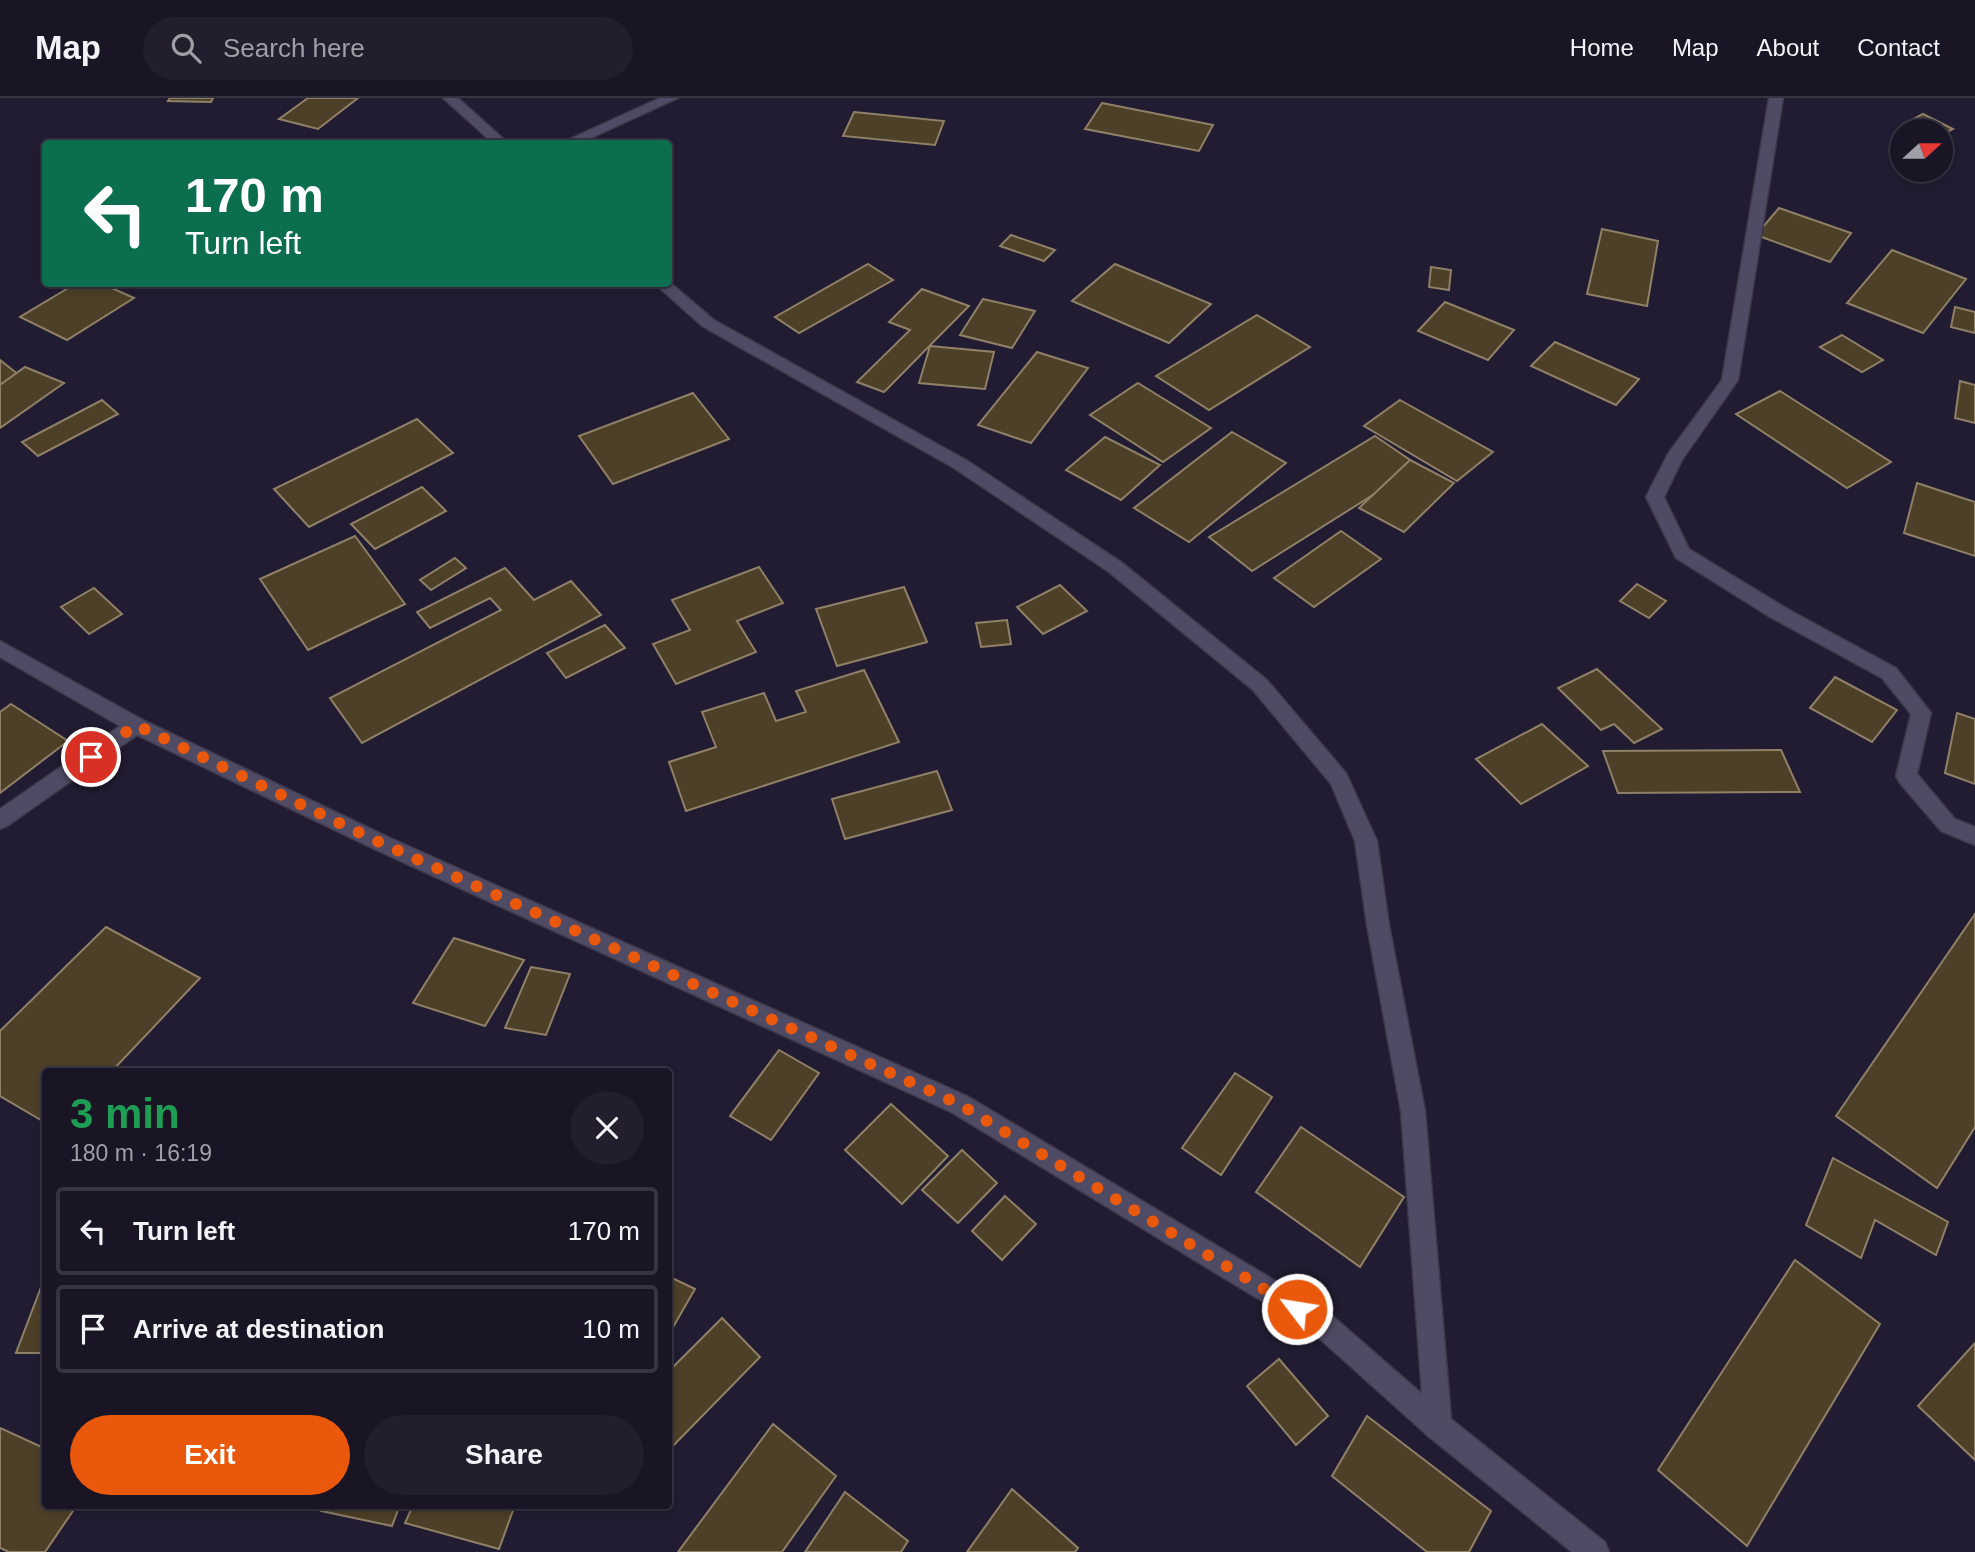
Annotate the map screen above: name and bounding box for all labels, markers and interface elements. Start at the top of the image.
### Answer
search box [143,17,633,80]
text: Map [35,29,101,66]
icon: search [167,29,205,67]
text: Search here [223,33,365,63]
text: Home [1570,34,1634,61]
text: Map [1672,34,1719,61]
text: About [1757,34,1819,61]
text: Contact [1857,34,1940,61]
north arrow [1890,119,1953,182]
map controls [1890,119,1953,182]
icon: left [70,168,161,259]
text: 170 m [185,168,324,222]
text: Turn left [185,225,301,261]
pin [61,727,121,787]
icon: arrive [72,738,110,776]
text: 3 min [70,1090,180,1137]
button: close [570,1091,644,1165]
text: 180 m · 16:19 [70,1140,212,1166]
icon: left [74,1212,112,1250]
text: Turn left [133,1216,235,1246]
text: 170 m [568,1216,640,1246]
position arrow [1260,1272,1334,1346]
icon: arrive [74,1310,112,1348]
text: Arrive at destination [133,1314,384,1344]
text: 10 m [582,1314,640,1344]
button: Exit [70,1415,350,1495]
button: Share [364,1415,644,1495]

